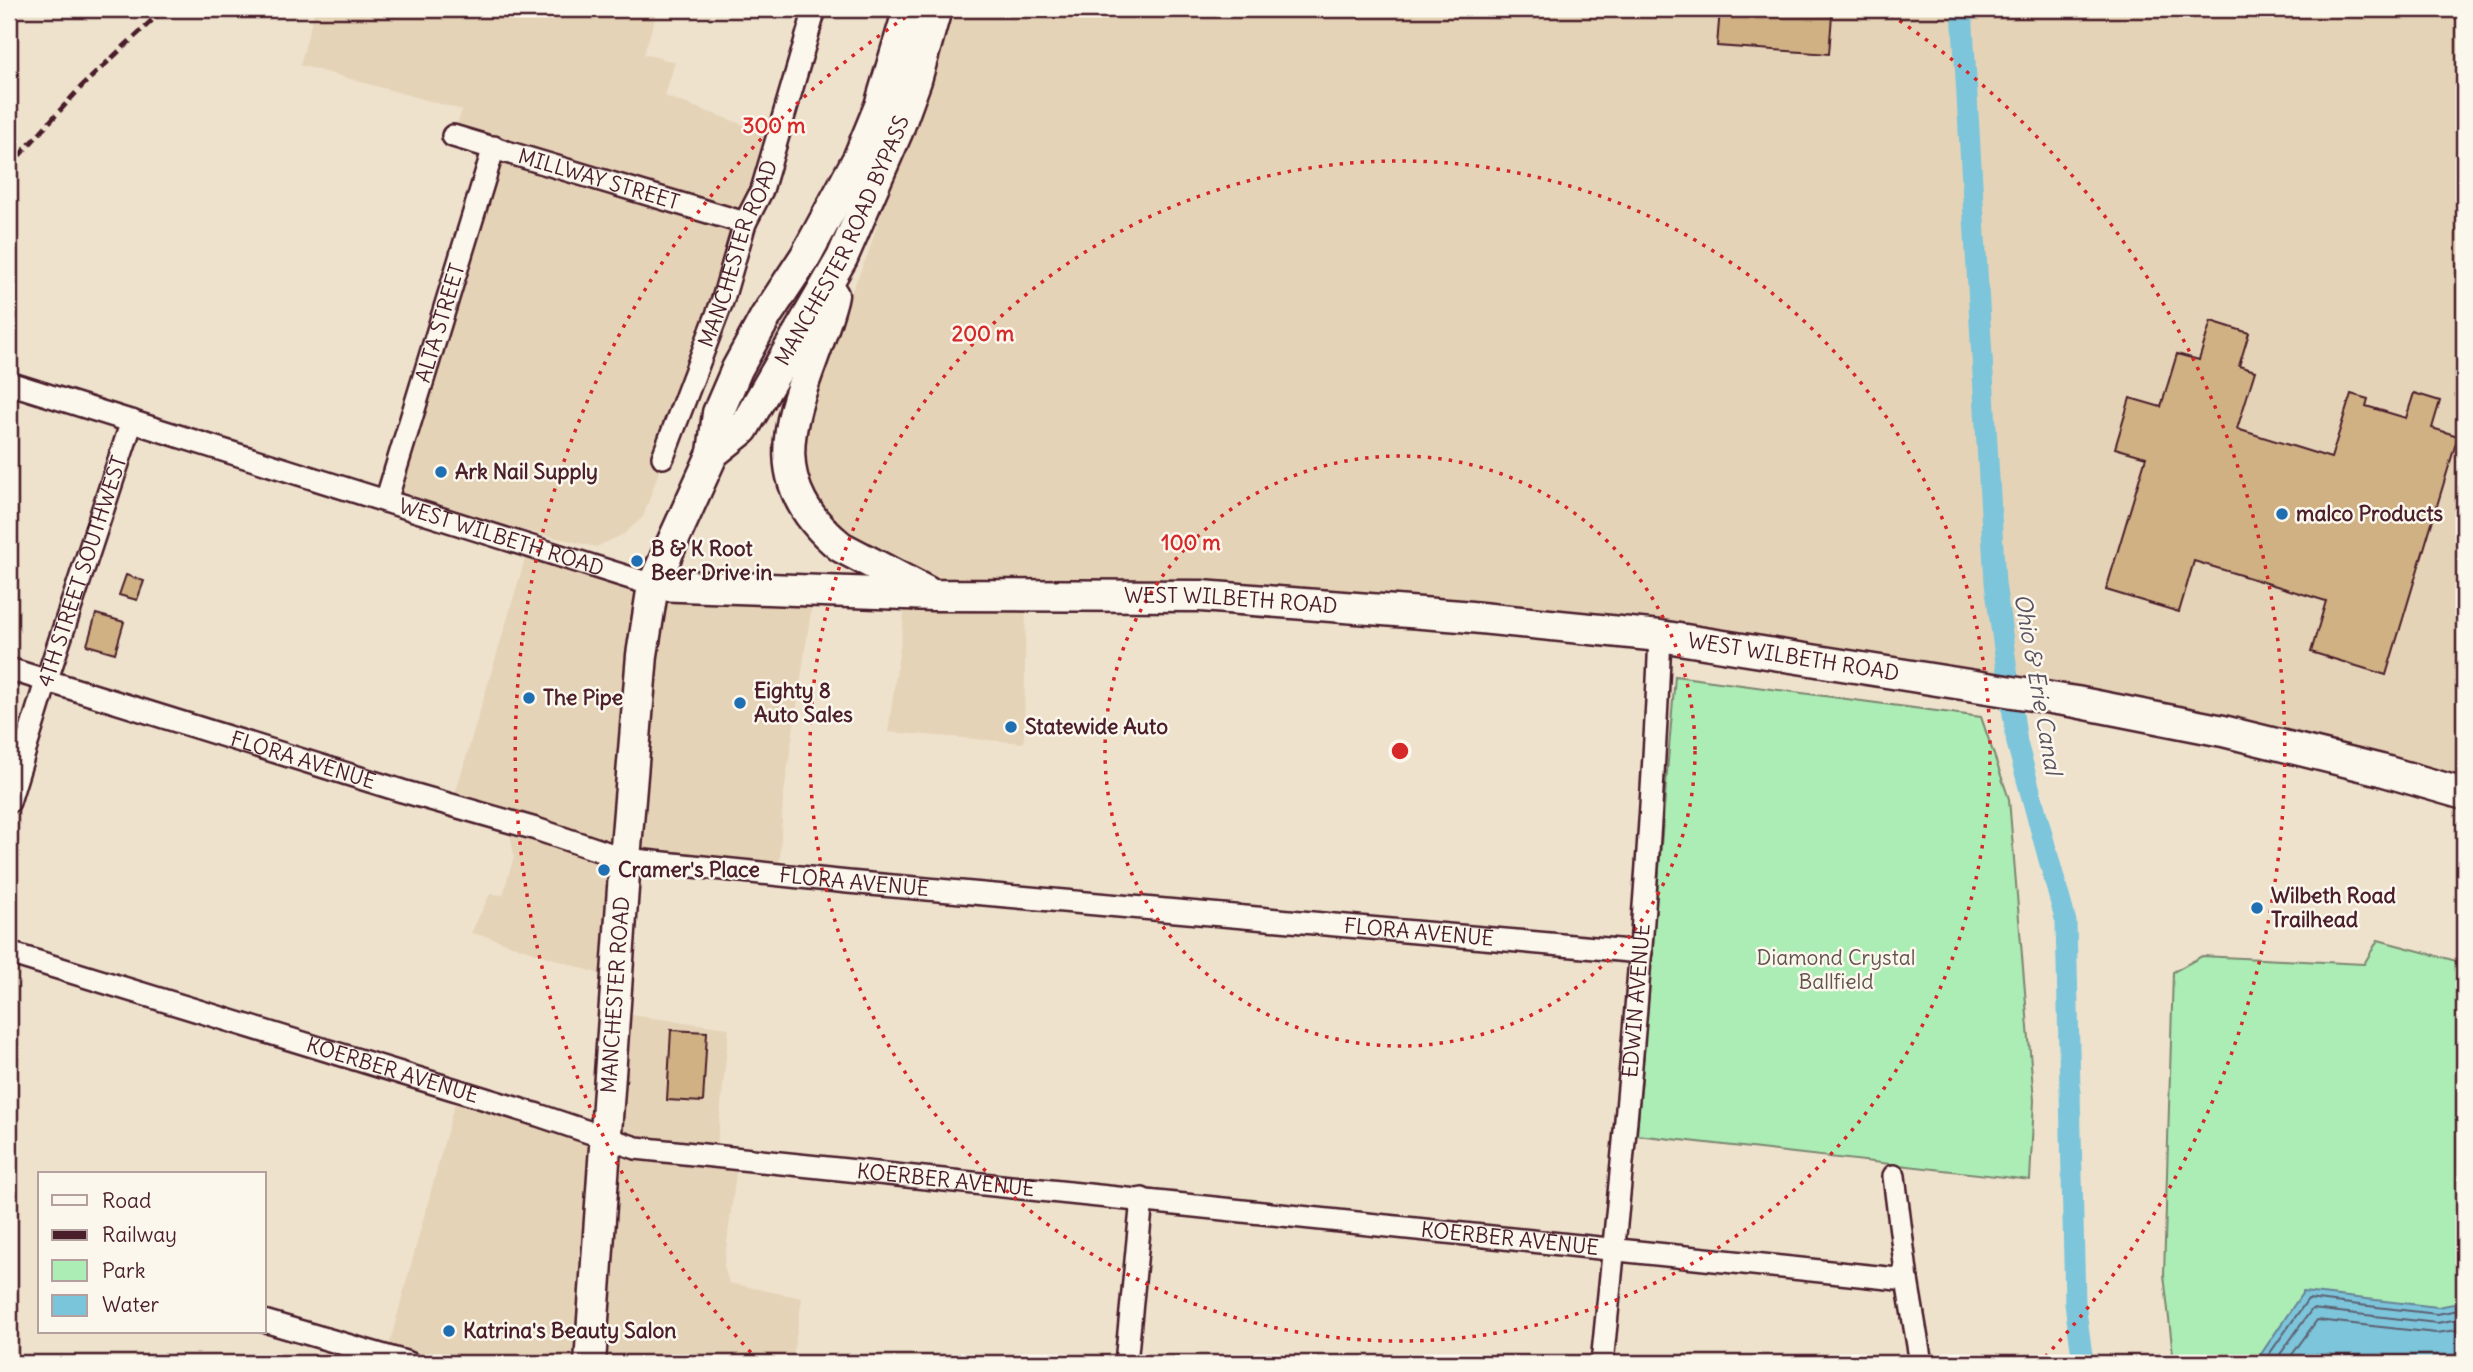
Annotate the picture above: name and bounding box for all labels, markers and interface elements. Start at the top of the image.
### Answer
text: 300 m [743,112,806,139]
street label: MANCHESTER ROAD BYPASS [769,112,915,370]
street label: MILLWAY STREET [515,142,683,216]
street label: MANCHESTER ROAD [692,157,783,351]
street label: ALTA STREET [409,260,471,386]
text: 200 m [952,320,1015,347]
street label: 4TH STREET SOUTHWEST [31,452,133,690]
place label: Ark Nail Supply [455,458,598,485]
marker: Ark Nail Supply [433,464,449,480]
street label: WEST WILBETH ROAD [395,492,608,582]
place label: malco Products [2296,500,2443,527]
marker: malco Products [2274,506,2290,522]
text: 100 m [1161,529,1221,556]
place label: B & K Root Beer Drive in [651,535,773,586]
marker: B & K Root Beer Drive in [629,553,645,569]
street label: WEST WILBETH ROAD [1124,582,1338,619]
water label: Ohio & Erie Canal [2008,591,2069,779]
street label: WEST WILBETH ROAD [1686,627,1901,687]
place label: Eighty 8 Auto Sales [754,677,853,728]
place label: The Pipe [543,684,623,711]
marker: The Pipe [521,690,537,706]
marker: Eighty 8 Auto Sales [732,695,748,711]
place label: Statewide Auto [1025,713,1168,740]
marker: Statewide Auto [1003,719,1019,735]
street label: FLORA AVENUE [228,725,379,795]
centre of rings [1388,739,1412,763]
place label: Cramer's Place [618,856,760,883]
street label: FLORA AVENUE [778,861,930,902]
marker: Cramer's Place [596,862,612,878]
place label: Wilbeth Road Trailhead [2271,882,2396,933]
street label: MANCHESTER ROAD [595,896,635,1094]
marker: Wilbeth Road Trailhead [2249,900,2265,916]
street label: FLORA AVENUE [1343,912,1495,952]
street label: EDWIN AVENUE [1616,923,1656,1079]
park label: Diamond Crystal Ballfield [1757,944,1915,995]
street label: KOERBER AVENUE [303,1031,482,1109]
street label: KOERBER AVENUE [856,1157,1036,1202]
legend [38,1172,266,1334]
text: Road [102,1187,151,1214]
street label: KOERBER AVENUE [1420,1216,1600,1261]
text: Railway [102,1221,177,1248]
text: Park [102,1257,145,1284]
text: Water [102,1291,160,1318]
place label: Katrina's Beauty Salon [463,1317,676,1344]
marker: Katrina's Beauty Salon [441,1323,457,1339]

